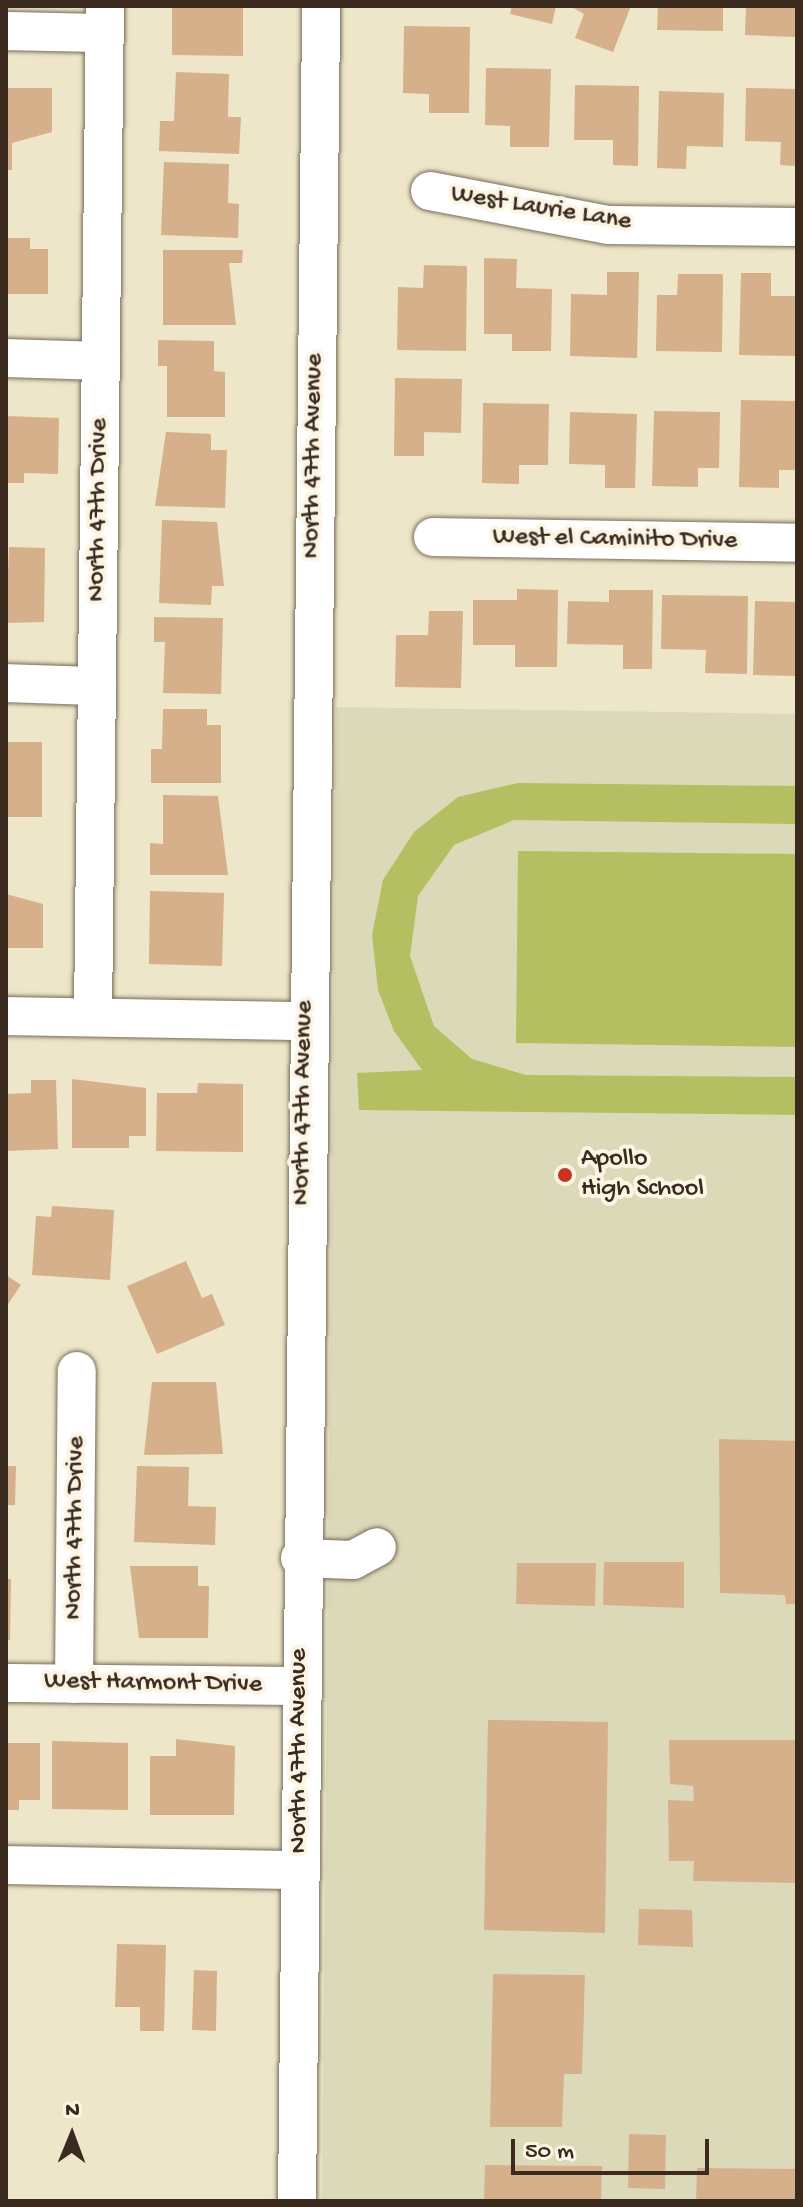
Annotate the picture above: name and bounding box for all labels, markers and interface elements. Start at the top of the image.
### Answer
street label: West Laurie Lane [449,179,633,239]
street label: North 47th Avenue [297,353,331,559]
street label: North 47th Drive [82,418,116,602]
street label: West el Caminito Drive [492,522,738,558]
street label: North 47th Avenue [287,1000,321,1206]
place label: Apollo High School [581,1144,704,1206]
marker: Apollo High School [556,1166,574,1184]
street label: North 47th Drive [59,1436,93,1620]
street label: North 47th Avenue [284,1648,316,1854]
street label: West Harmont Drive [44,1666,262,1702]
north arrow [32,2095,112,2175]
text: N [65,2098,80,2124]
scale bar [515,2123,713,2173]
text: 50 m [525,2138,574,2167]

